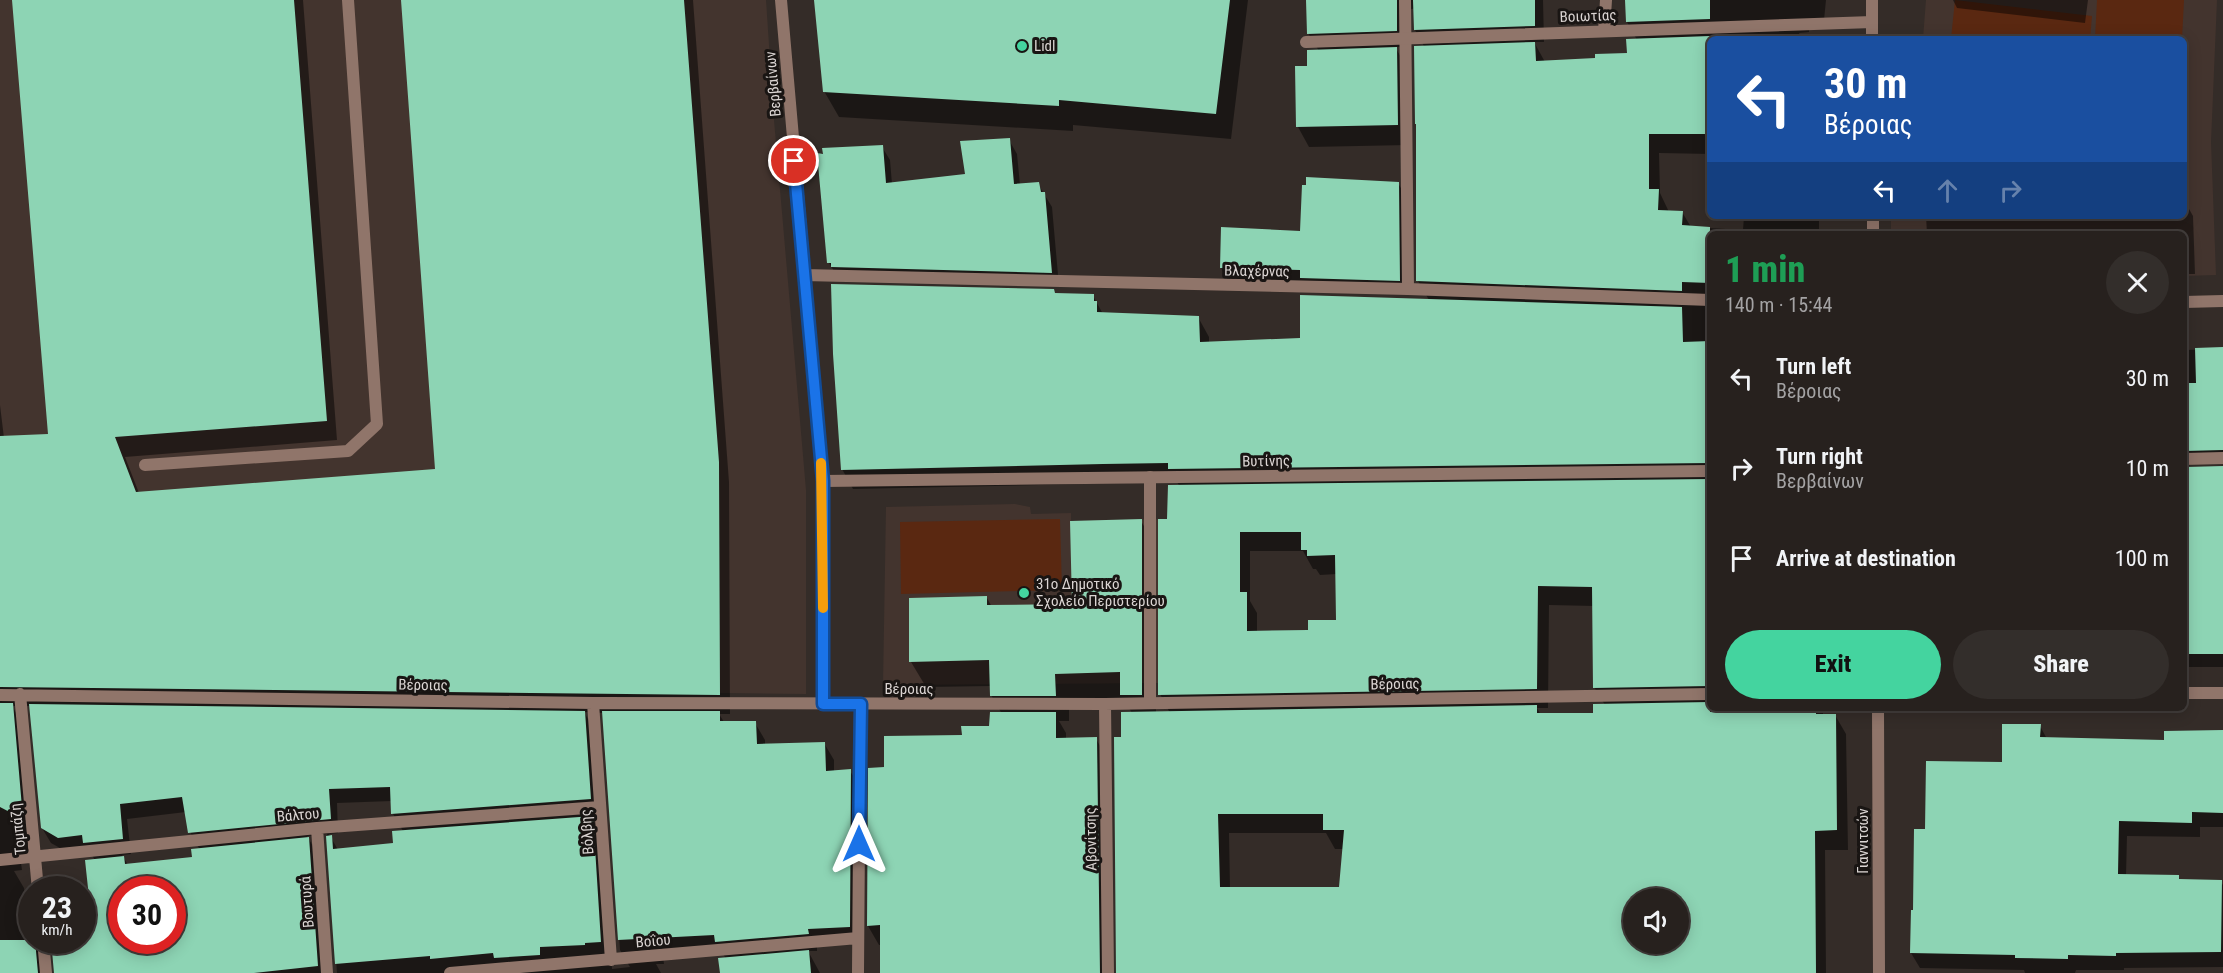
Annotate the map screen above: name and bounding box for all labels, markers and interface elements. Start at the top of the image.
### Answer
street label: Βοιωτίας [1559,6,1617,26]
place label: Lidl [1034,37,1055,55]
marker: Lidl [1015,39,1029,53]
street label: Βερβαίνων [761,50,785,118]
text: 30 m [1824,59,1907,108]
icon: left [1725,60,1803,138]
text: Βέροιας [1824,109,1912,141]
pin [768,135,819,186]
icon: arrive [777,144,810,177]
icon: left [1868,174,1901,207]
icon: ahead [1931,174,1964,207]
icon: right [1994,174,2027,207]
text: 1 min [1725,249,1805,291]
button: close [2106,251,2169,314]
street label: Βλαχέρνας [1224,261,1290,281]
text: 140 m · 15:44 [1725,293,1832,317]
text: Turn left [1776,354,1851,379]
icon: left [1725,362,1758,395]
text: 30 m [2126,366,2169,391]
text: Βέροιας [1776,379,1842,403]
text: Turn right [1776,444,1863,469]
street label: Βυτίνης [1242,452,1290,470]
icon: right [1725,452,1758,485]
text: 10 m [2126,456,2169,481]
text: Βερβαίνων [1776,469,1864,493]
icon: arrive [1725,542,1758,575]
text: Arrive at destination [1776,546,1956,571]
text: 100 m [2115,546,2169,571]
place label: 31ο Δημοτικό Σχολείο Περιστερίου [1036,575,1165,610]
marker: 31ο Δημοτικό Σχολείο Περιστερίου [1017,586,1031,600]
button: Exit [1725,630,1941,699]
button: Share [1953,630,2169,699]
street label: Βέροιας [1370,675,1420,693]
street label: Βέροιας [398,676,448,694]
street label: Βέροιας [884,680,934,698]
street label: Τομπάζη [6,802,30,856]
street label: Βάλτου [276,804,320,826]
street label: Αβονίτσης [1081,807,1101,871]
street label: Γιαννιτσών [1854,808,1872,874]
street label: Βόλβης [576,809,598,855]
position arrow [827,812,891,876]
street label: Βουτυρά [296,875,318,929]
speed limit sign: 30 [108,876,186,954]
map controls [1623,888,1689,954]
button: sound [1623,888,1689,954]
text: 23 [42,890,72,925]
text: km/h [42,921,72,939]
street label: Βοΐου [635,931,671,951]

